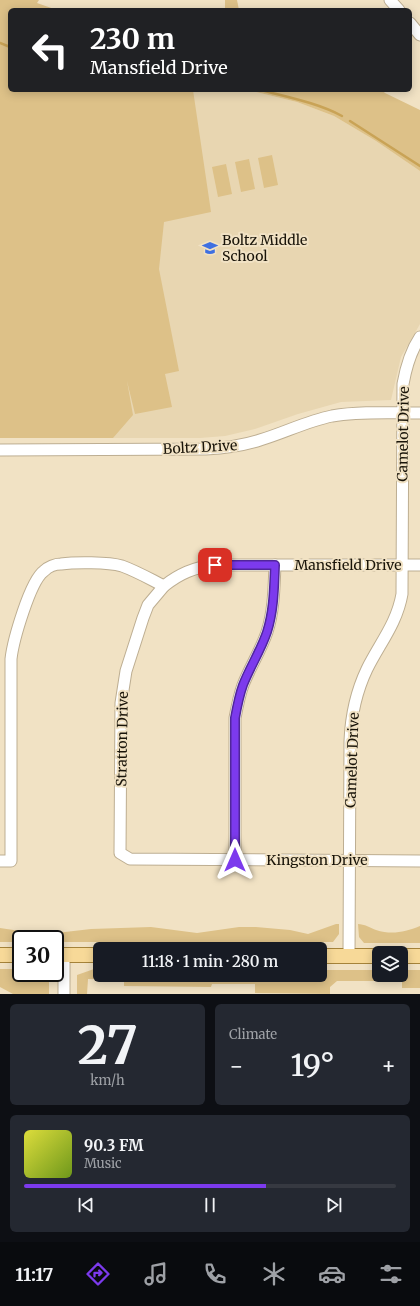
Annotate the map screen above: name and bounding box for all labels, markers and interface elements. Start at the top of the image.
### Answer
text: 230 m [90,21,175,57]
icon: left [24,24,76,76]
text: Mansfield Drive [90,56,228,79]
place label: Boltz Middle School [222,231,307,265]
school or university icon: Boltz Middle School [201,239,219,257]
street label: Camelot Drive [393,386,413,482]
street label: Boltz Drive [162,436,238,458]
pin [198,548,232,582]
icon: arrive [204,554,226,576]
street label: Mansfield Drive [294,556,402,574]
street label: Stratton Drive [112,691,132,787]
street label: Camelot Drive [341,712,363,808]
position arrow [214,839,256,881]
street label: Kingston Drive [266,851,368,869]
speed limit sign: 30 [12,930,64,982]
map controls [372,946,408,982]
button: layers [372,946,408,982]
text: 11:18 · 1 min · 280 m [142,952,278,971]
text: 27 [77,1013,138,1078]
text: Climate [229,1026,277,1043]
text: 19° [290,1046,335,1084]
text: − [229,1052,244,1080]
text: + [381,1052,396,1080]
text: km/h [90,1072,125,1089]
text: 90.3 FM [84,1136,143,1155]
text: Music [84,1155,122,1172]
icon: previous [75,1194,97,1216]
icon: pause [199,1194,221,1216]
icon: next [323,1194,345,1216]
icon: directions [84,1260,112,1288]
icon: music [142,1260,170,1288]
icon: phone [201,1260,229,1288]
icon: climate [260,1260,288,1288]
icon: car [318,1260,346,1288]
icon: filters [377,1260,405,1288]
text: 11:17 [15,1263,53,1286]

